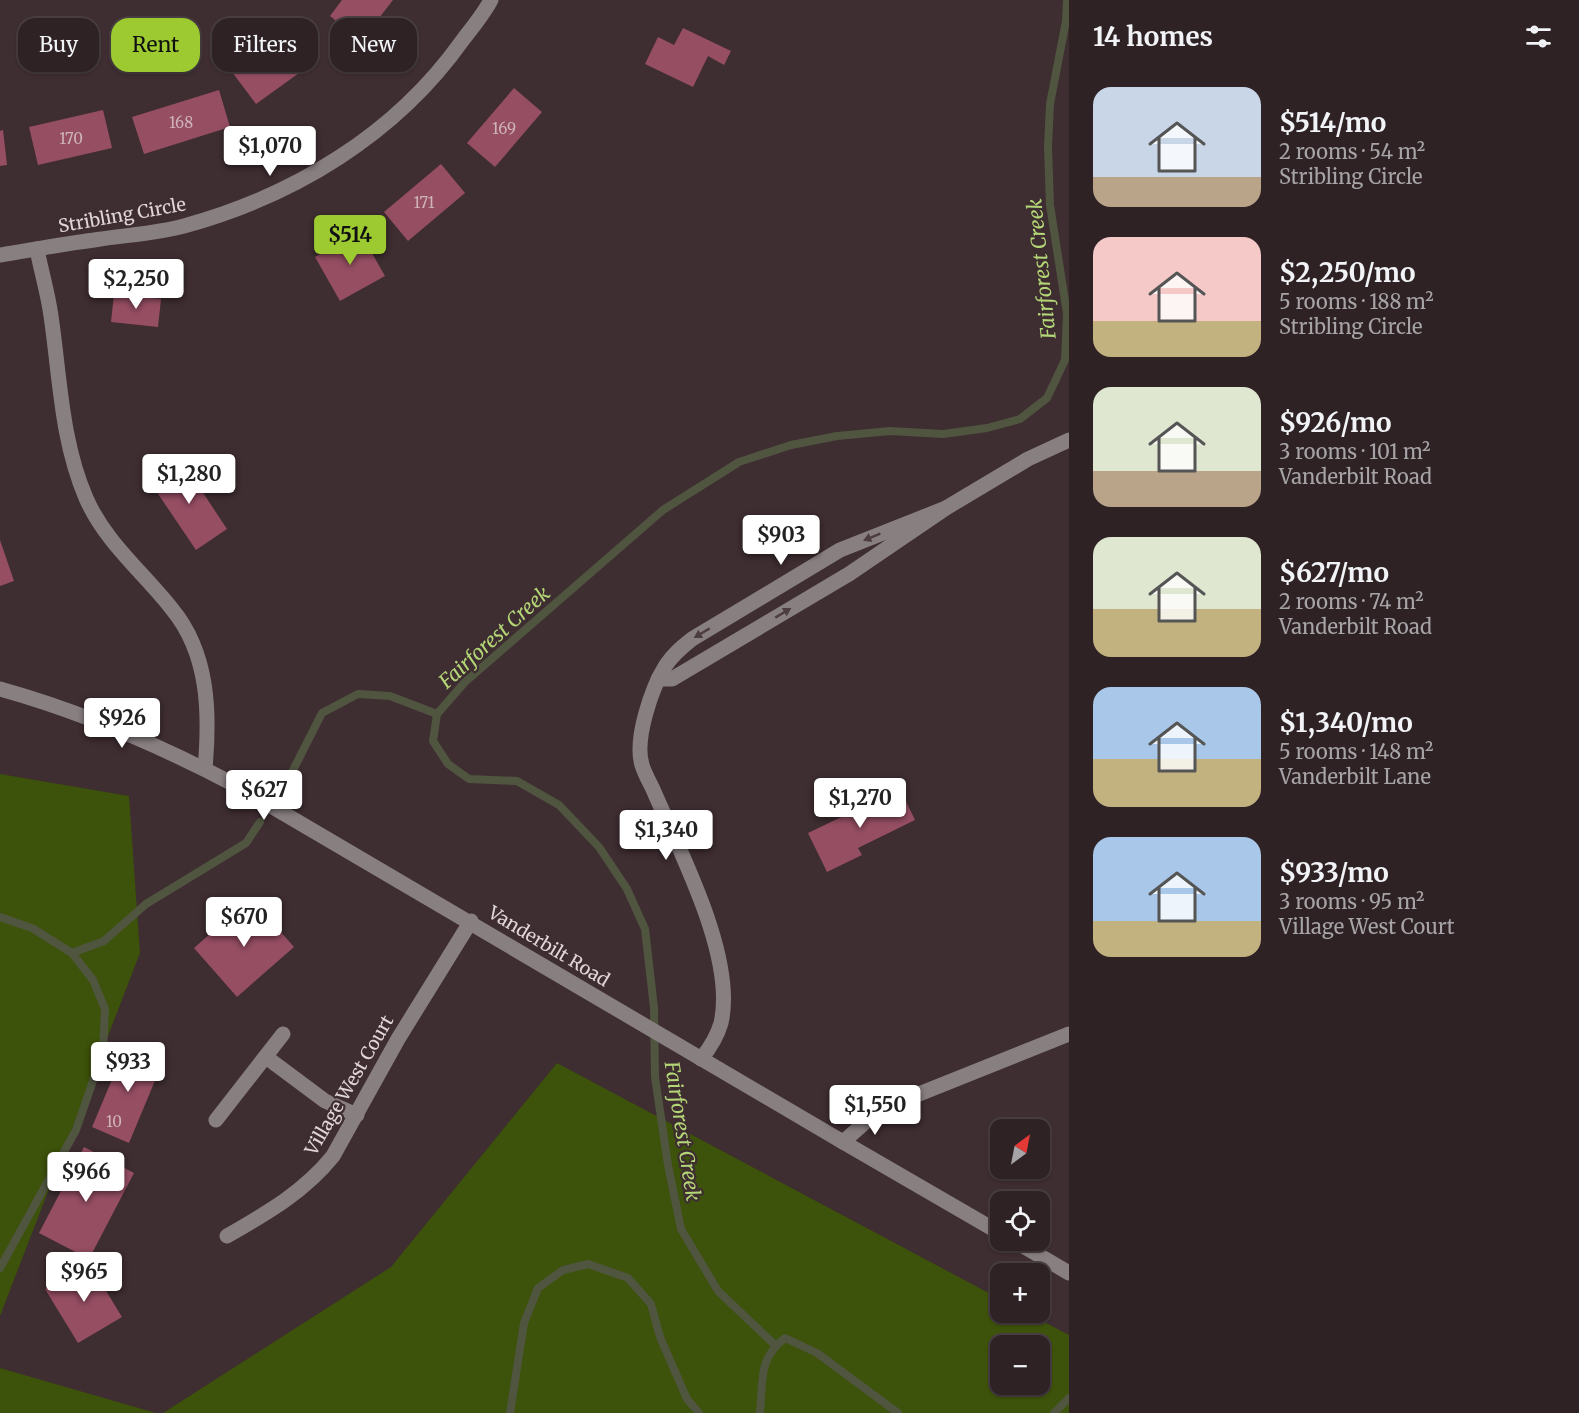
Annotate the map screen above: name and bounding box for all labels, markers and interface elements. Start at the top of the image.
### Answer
chip: Buy [18,18,99,72]
chip: Rent [111,18,200,72]
chip: Filters [212,18,318,72]
chip: New [330,18,417,72]
text: 14 homes [1093,20,1213,53]
icon: filters [1522,20,1555,53]
text: $514/mo [1279,106,1386,139]
icon: home [1141,111,1213,183]
house number: 168 [169,113,193,132]
house number: 169 [492,119,516,138]
pin: $1,070 [221,126,319,177]
house number: 170 [59,129,83,148]
text: $1,070 [238,133,302,158]
text: 2 rooms · 54 m² [1279,139,1425,164]
text: Stribling Circle [1279,164,1423,189]
street label: Stribling Circle [56,192,188,238]
house number: 171 [414,193,435,212]
water label: Fairforest Creek [1021,198,1061,341]
pin: $514 [314,215,386,266]
text: $514 [328,222,372,247]
text: $2,250/mo [1279,256,1415,289]
pin: $2,250 [87,259,185,310]
icon: home [1141,261,1213,333]
text: $2,250 [103,266,169,291]
text: 5 rooms · 188 m² [1279,289,1434,314]
text: Stribling Circle [1279,314,1423,339]
text: $926/mo [1279,406,1392,439]
icon: home [1141,411,1213,483]
text: 3 rooms · 101 m² [1279,439,1430,464]
pin: $1,280 [140,454,238,505]
text: $1,280 [156,461,222,486]
text: Vanderbilt Road [1279,464,1432,489]
pin: $903 [745,515,817,566]
text: $903 [757,522,805,547]
one-way arrow [863,533,881,542]
text: $627/mo [1279,556,1389,589]
icon: home [1141,561,1213,633]
water label: Fairforest Creek [433,581,555,694]
text: 2 rooms · 74 m² [1279,589,1424,614]
one-way arrow [775,608,792,618]
text: Vanderbilt Road [1279,614,1432,639]
one-way arrow [694,627,710,638]
pin: $926 [86,698,158,749]
text: $926 [98,705,146,730]
text: $1,340/mo [1279,706,1413,739]
icon: home [1141,711,1213,783]
text: 5 rooms · 148 m² [1279,739,1433,764]
text: Vanderbilt Lane [1279,764,1431,789]
pin: $627 [228,770,300,821]
text: $627 [240,777,288,802]
pin: $1,270 [811,778,909,829]
text: $1,270 [828,785,892,810]
pin: $1,340 [617,810,715,861]
text: $1,340 [634,817,698,842]
text: $933/mo [1279,856,1389,889]
icon: home [1141,861,1213,933]
text: 3 rooms · 95 m² [1279,889,1424,914]
pin: $670 [208,897,280,948]
street label: Vanderbilt Road [483,900,614,991]
text: $670 [220,904,268,929]
text: Village West Court [1279,914,1455,939]
street label: Village West Court [299,1011,398,1160]
pin: $933 [92,1042,164,1093]
text: $933 [105,1049,151,1074]
water label: Fairforest Creek [659,1058,706,1203]
pin: $1,550 [826,1085,924,1136]
text: $1,550 [844,1092,907,1117]
house number: 10 [106,1112,122,1131]
north arrow [990,1119,1050,1179]
map controls [990,1119,1050,1395]
pin: $966 [50,1152,122,1203]
text: $966 [61,1159,111,1184]
button: locate [990,1191,1050,1251]
pin: $965 [48,1252,120,1303]
text: $965 [60,1259,108,1284]
button: + [990,1263,1050,1323]
button: − [990,1335,1050,1395]

